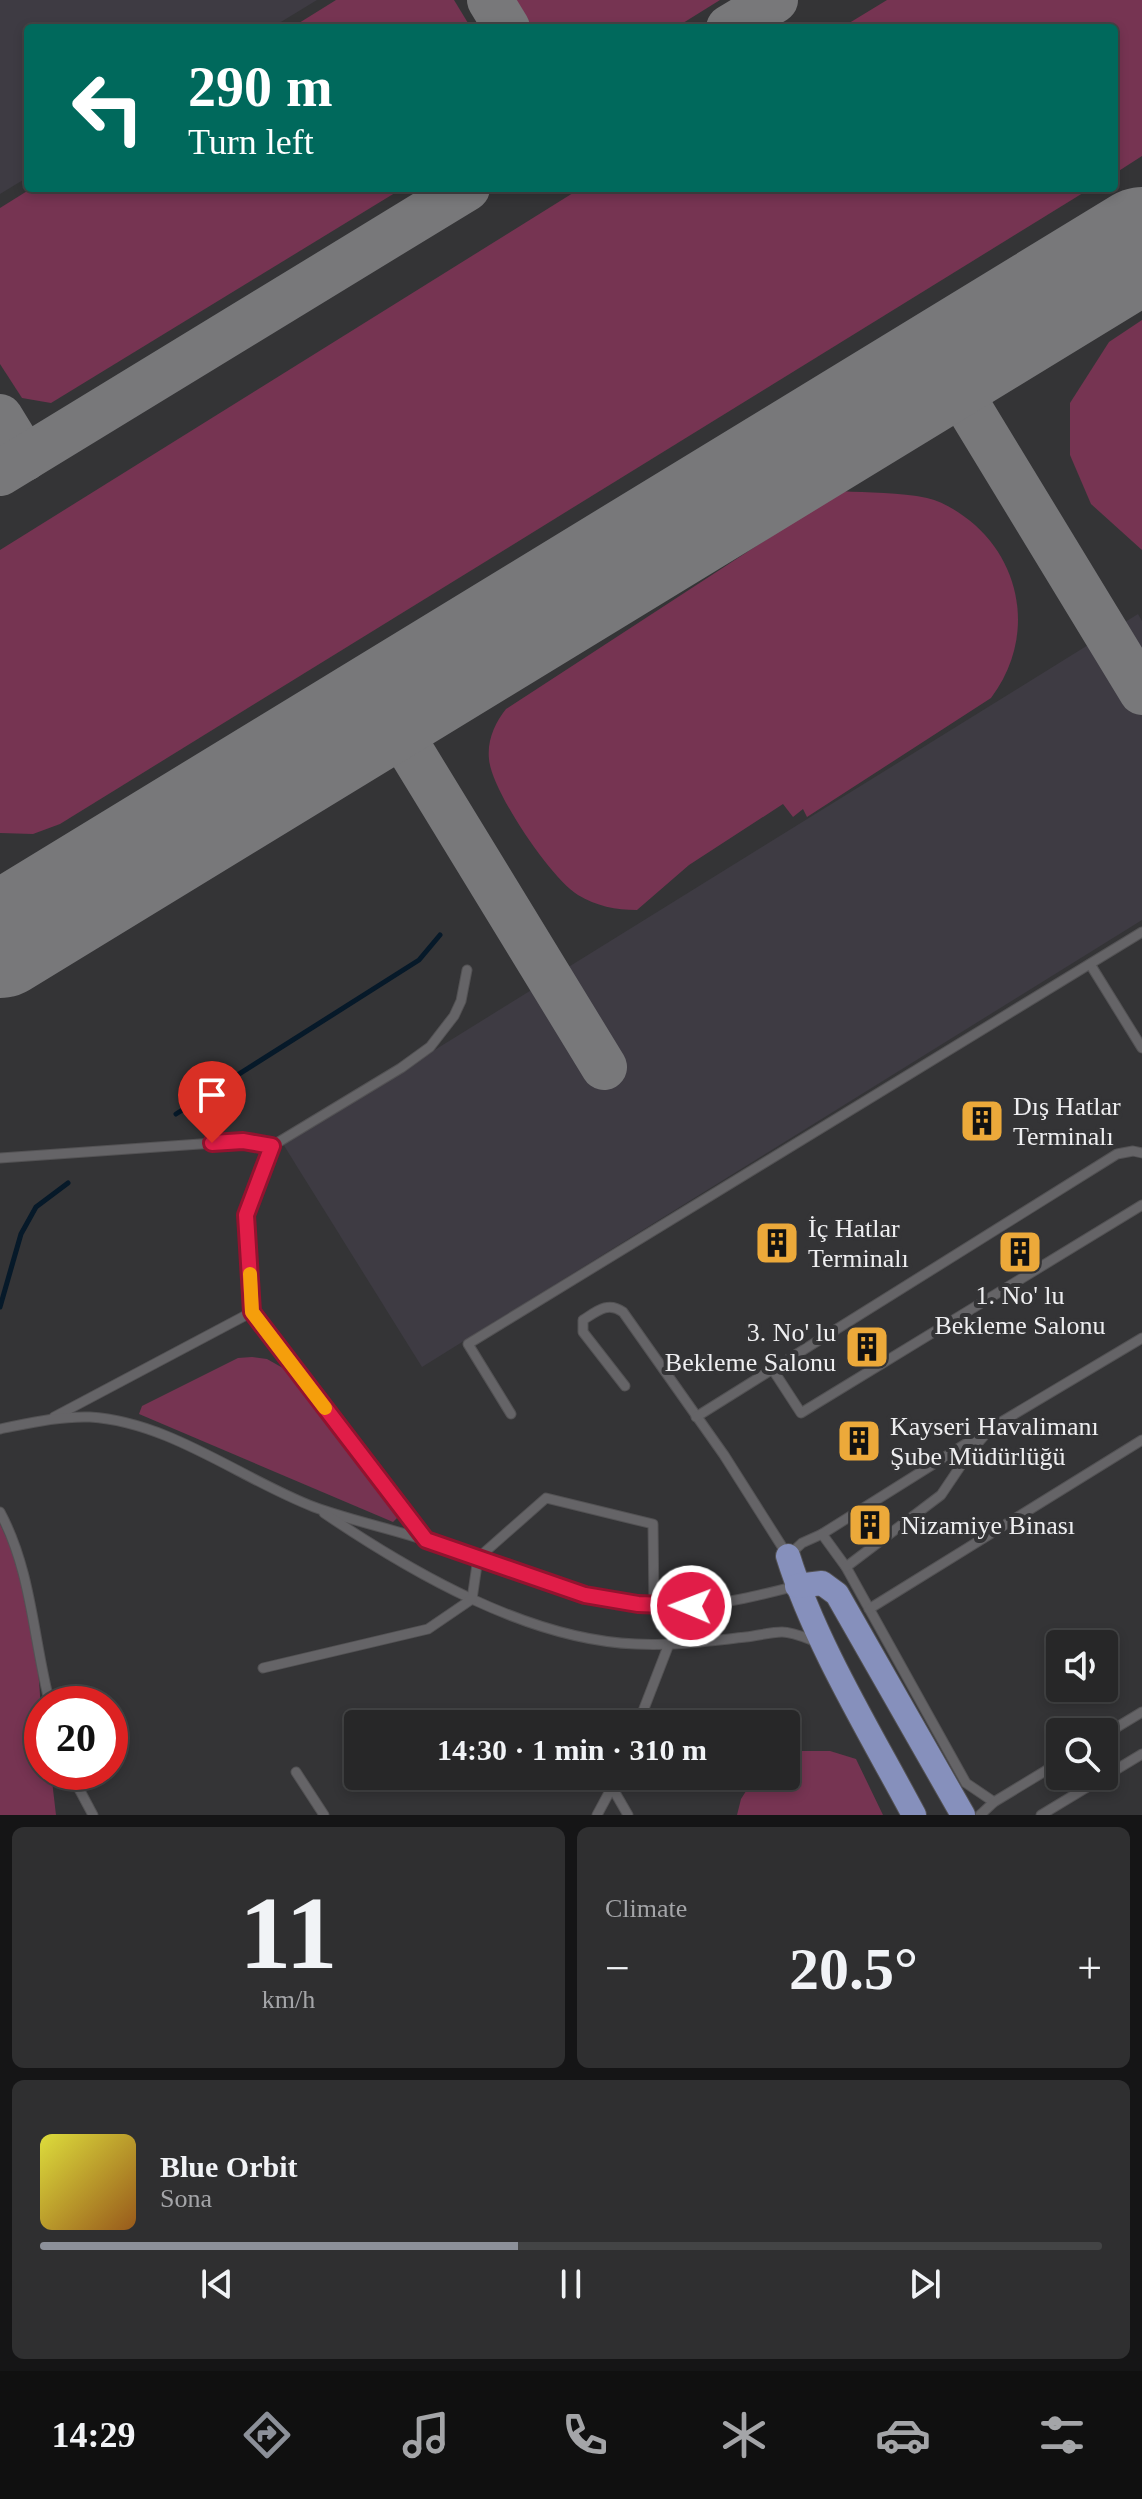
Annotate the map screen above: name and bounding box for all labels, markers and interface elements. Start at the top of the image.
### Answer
icon: left [56,56,160,160]
text: 290 m [188,56,333,118]
text: Turn left [188,122,314,162]
pin [178,1061,246,1143]
icon: arrive [190,1073,234,1117]
place label: Dış Hatlar Terminalı [1013,1092,1121,1151]
building icon: Dış Hatlar Terminalı [958,1097,1006,1145]
place label: İç Hatlar Terminalı [808,1214,909,1273]
building icon: İç Hatlar Terminalı [753,1219,801,1267]
building icon: 1. No' lu Bekleme Salonu [996,1228,1044,1276]
place label: 1. No' lu Bekleme Salonu [934,1281,1106,1340]
place label: 3. No' lu Bekleme Salonu [665,1318,836,1377]
building icon: 3. No' lu Bekleme Salonu [843,1323,891,1371]
place label: Kayseri Havalimanı Şube Müdürlüğü [890,1412,1099,1471]
building icon: Kayseri Havalimanı Şube Müdürlüğü [835,1417,883,1465]
building icon: Nizamiye Binası [846,1501,894,1549]
place label: Nizamiye Binası [901,1511,1075,1540]
position arrow [649,1564,733,1648]
map controls [1046,1630,1118,1790]
button: sound [1046,1630,1118,1702]
speed limit sign: 20 [24,1686,128,1790]
button: search [1046,1718,1118,1790]
text: 14:30 · 1 min · 310 m [437,1733,707,1766]
text: 11 [239,1875,338,1990]
text: Climate [605,1894,687,1923]
text: 20.5° [789,1936,918,2002]
text: − [605,1944,630,1993]
text: + [1077,1944,1102,1993]
text: km/h [262,1985,315,2014]
text: Blue Orbit [160,2150,298,2183]
text: Sona [160,2184,212,2213]
icon: previous [195,2262,239,2306]
icon: pause [549,2262,593,2306]
icon: next [903,2262,947,2306]
icon: directions [239,2407,295,2463]
icon: music [398,2407,454,2463]
icon: phone [557,2407,613,2463]
icon: climate [716,2407,772,2463]
icon: car [875,2407,931,2463]
icon: filters [1034,2407,1090,2463]
text: 14:29 [52,2415,136,2455]

